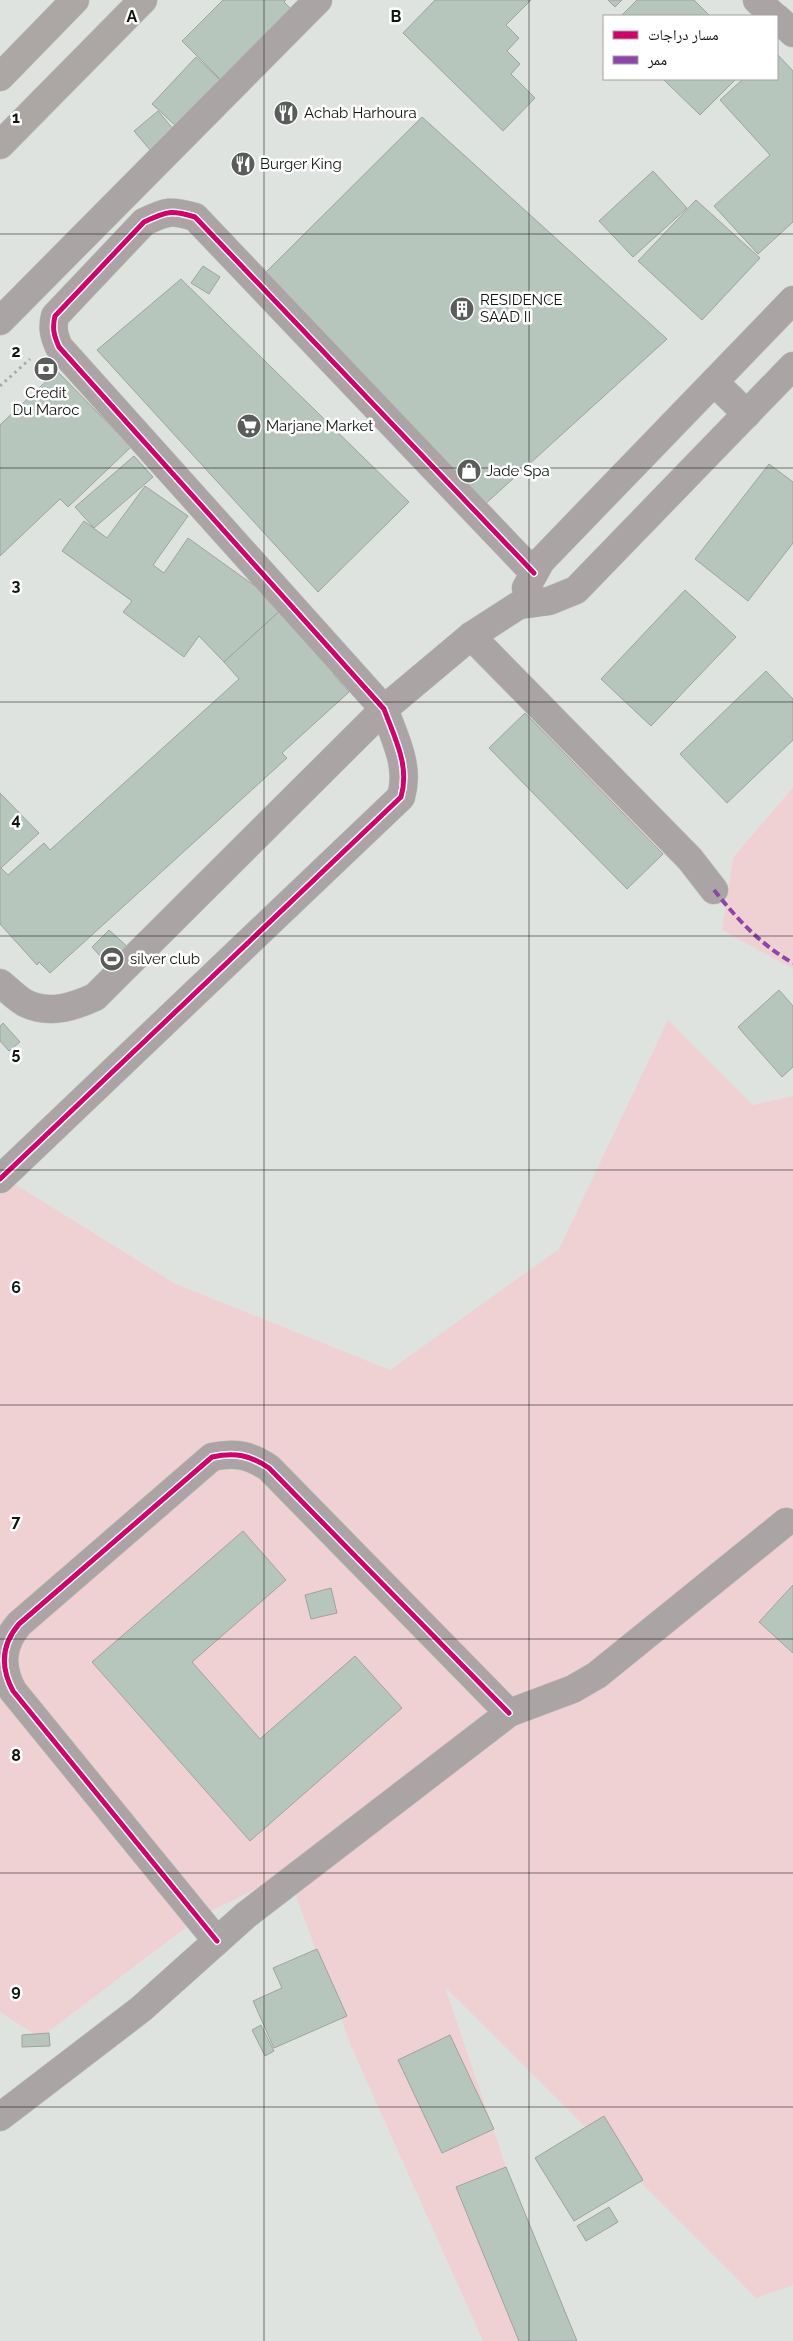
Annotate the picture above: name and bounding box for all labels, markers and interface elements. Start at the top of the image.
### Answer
text: A [127,7,138,26]
text: B [391,7,402,26]
legend [603,15,778,80]
text: مسار دراجات [648,26,719,44]
text: ممر [647,51,667,69]
restaurant icon: Achab Harhoura [273,100,299,126]
place label: Achab Harhoura [304,104,417,122]
text: 1 [12,108,20,127]
restaurant icon: Burger King [230,151,256,177]
place label: Burger King [260,155,342,173]
place label: RESIDENCE SAAD II [480,291,563,326]
building icon: RESIDENCE SAAD II [449,296,475,322]
text: 2 [11,342,21,361]
bank icon: Credit Du Maroc [33,356,59,382]
place label: Credit Du Maroc [13,384,79,419]
supermarket icon: Marjane Market [236,413,262,439]
place label: Marjane Market [266,417,373,435]
shop icon: Jade Spa [456,458,482,484]
place label: Jade Spa [486,462,550,480]
text: 3 [12,576,21,595]
text: 4 [11,810,21,829]
sports icon: silver club [99,946,125,972]
place label: silver club [130,950,200,968]
text: 5 [12,1044,21,1063]
text: 6 [11,1278,21,1297]
text: 7 [12,1512,21,1531]
text: 8 [11,1746,21,1765]
text: 9 [11,1981,21,2000]

